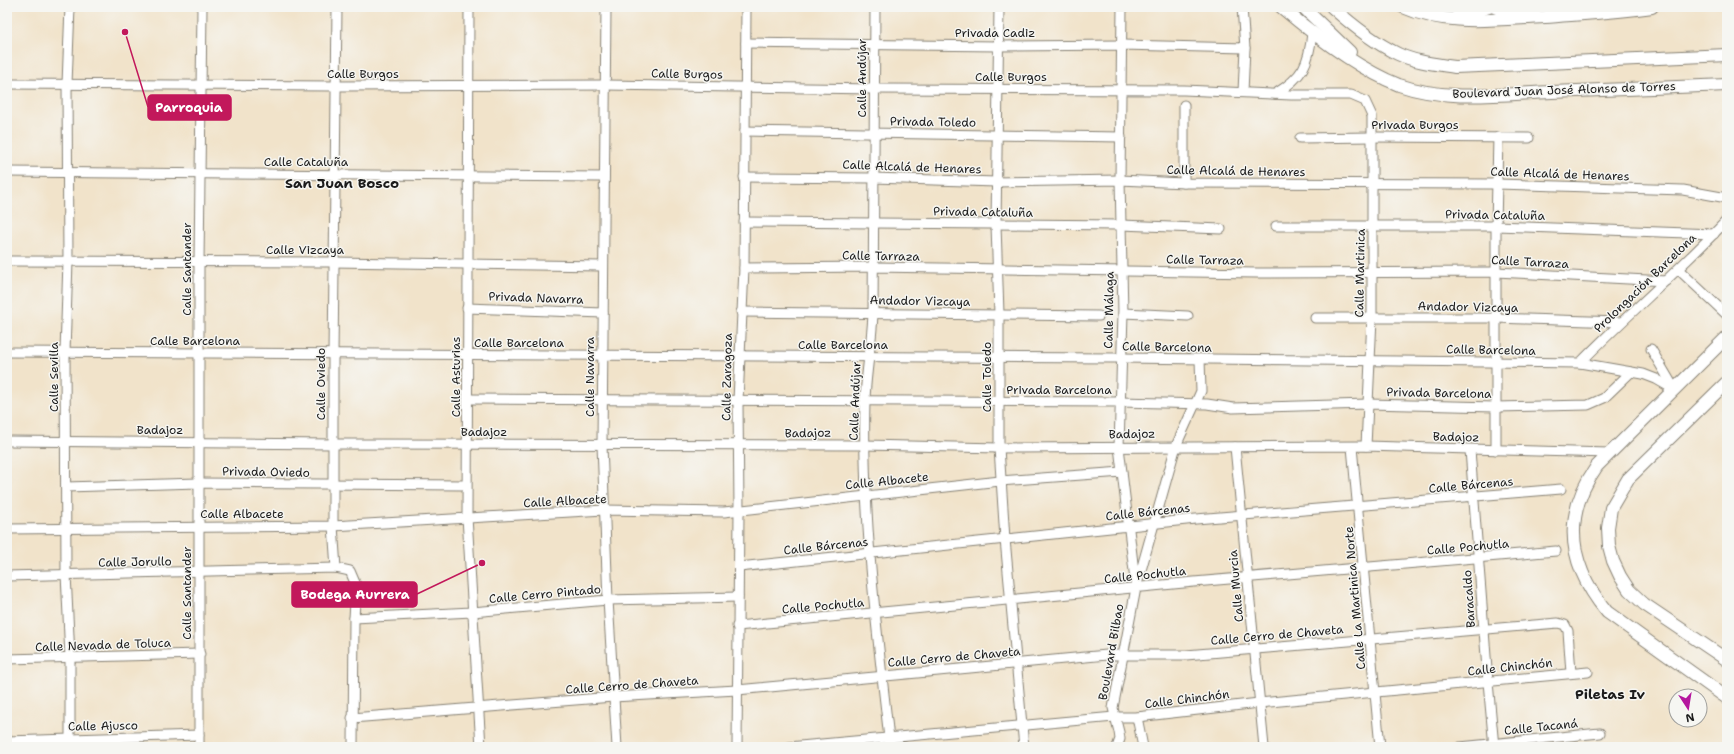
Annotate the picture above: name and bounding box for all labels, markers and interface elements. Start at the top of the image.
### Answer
street label: Privada Cadiz [955,25,1035,41]
street label: Calle Andújar [854,38,870,118]
street label: Calle Burgos [651,65,723,83]
street label: Calle Burgos [327,66,399,82]
street label: Calle Burgos [975,69,1047,85]
street label: Boulevard Juan José Alonso de Torres [1452,78,1676,102]
callout: Parroquia [148,95,231,120]
text: Parroquia [155,99,223,116]
street label: Privada Toledo [890,113,976,131]
street label: Privada Burgos [1371,117,1459,133]
street label: Calle Cataluña [264,154,349,170]
street label: Calle Alcalá de Henares [842,157,982,177]
street label: Calle Alcalá de Henares [1166,162,1306,180]
street label: Calle Alcalá de Henares [1490,164,1630,184]
district label: San Juan Bosco [285,174,399,192]
street label: Privada Cataluña [933,203,1034,221]
street label: Privada Cataluña [1445,206,1546,224]
street label: Calle Santander [179,222,195,316]
street label: Calle Martinica [1351,228,1369,317]
street label: Prolongación Barcelona [1590,229,1700,336]
street label: Calle Vizcaya [266,242,345,258]
street label: Calle Tarraza [842,247,921,265]
street label: Calle Tarraza [1166,251,1245,269]
street label: Calle Tarraza [1491,252,1570,272]
street label: Calle Málaga [1100,271,1118,349]
street label: Privada Navarra [488,288,584,308]
street label: Andador Vizcaya [869,292,971,310]
street label: Andador Vizcaya [1417,298,1519,316]
street label: Calle Barcelona [150,333,240,349]
street label: Calle Zaragoza [718,333,736,421]
street label: Calle Barcelona [474,335,564,351]
street label: Calle Asturias [448,337,464,417]
street label: Calle Navarra [582,337,598,417]
street label: Calle Barcelona [798,337,888,353]
street label: Calle Barcelona [1122,338,1213,356]
street label: Calle Sevilla [46,341,62,412]
street label: Calle Barcelona [1446,341,1537,359]
street label: Calle Toledo [979,342,995,412]
street label: Calle Oviedo [313,348,329,420]
street label: Calle Andújar [846,361,864,441]
street label: Privada Barcelona [1006,382,1112,398]
street label: Privada Barcelona [1386,384,1492,402]
street label: Badajoz [137,422,183,438]
street label: Badajoz [461,424,507,440]
street label: Badajoz [785,425,831,441]
street label: Badajoz [1109,426,1155,442]
street label: Badajoz [1433,429,1479,445]
street label: Privada Oviedo [222,463,310,481]
street label: Calle Albacete [845,469,930,493]
street label: Calle Bárcenas [1428,473,1514,497]
street label: Calle Albacete [523,491,607,511]
street label: Calle Bárcenas [1105,500,1191,524]
street label: Calle Albacete [200,506,284,522]
street label: Calle La Martinica Norte [1341,525,1369,670]
street label: Calle Bárcenas [783,534,869,558]
street label: Calle Pochutla [1426,535,1510,559]
street label: Calle Santander [179,546,195,640]
street label: Calle Murcia [1225,549,1247,623]
street label: Calle Jorullo [98,553,172,571]
street label: Calle Pochutla [1103,563,1187,587]
street label: Baracaldo [1459,570,1479,628]
street label: Calle Cerro Pintado [488,581,602,607]
callout: Bodega Aurrera [292,582,417,607]
text: Bodega Aurrera [300,586,410,603]
street label: Calle Pochutla [781,594,865,618]
street label: Boulevard Bilbao [1095,603,1127,701]
street label: Calle Cerro de Chaveta [1210,621,1345,649]
street label: Calle Nevada de Toluca [35,635,172,655]
street label: Calle Cerro de Chaveta [887,643,1022,671]
street label: Calle Chinchón [1467,655,1553,679]
street label: Calle Cerro de Chaveta [565,672,700,698]
district label: Piletas Iv [1575,685,1646,703]
street label: Calle Chinchón [1144,686,1230,712]
north arrow [1668,688,1708,728]
text: N [1684,709,1696,726]
street label: Calle Tacaná [1503,715,1579,739]
street label: Calle Ajusco [68,717,138,735]

